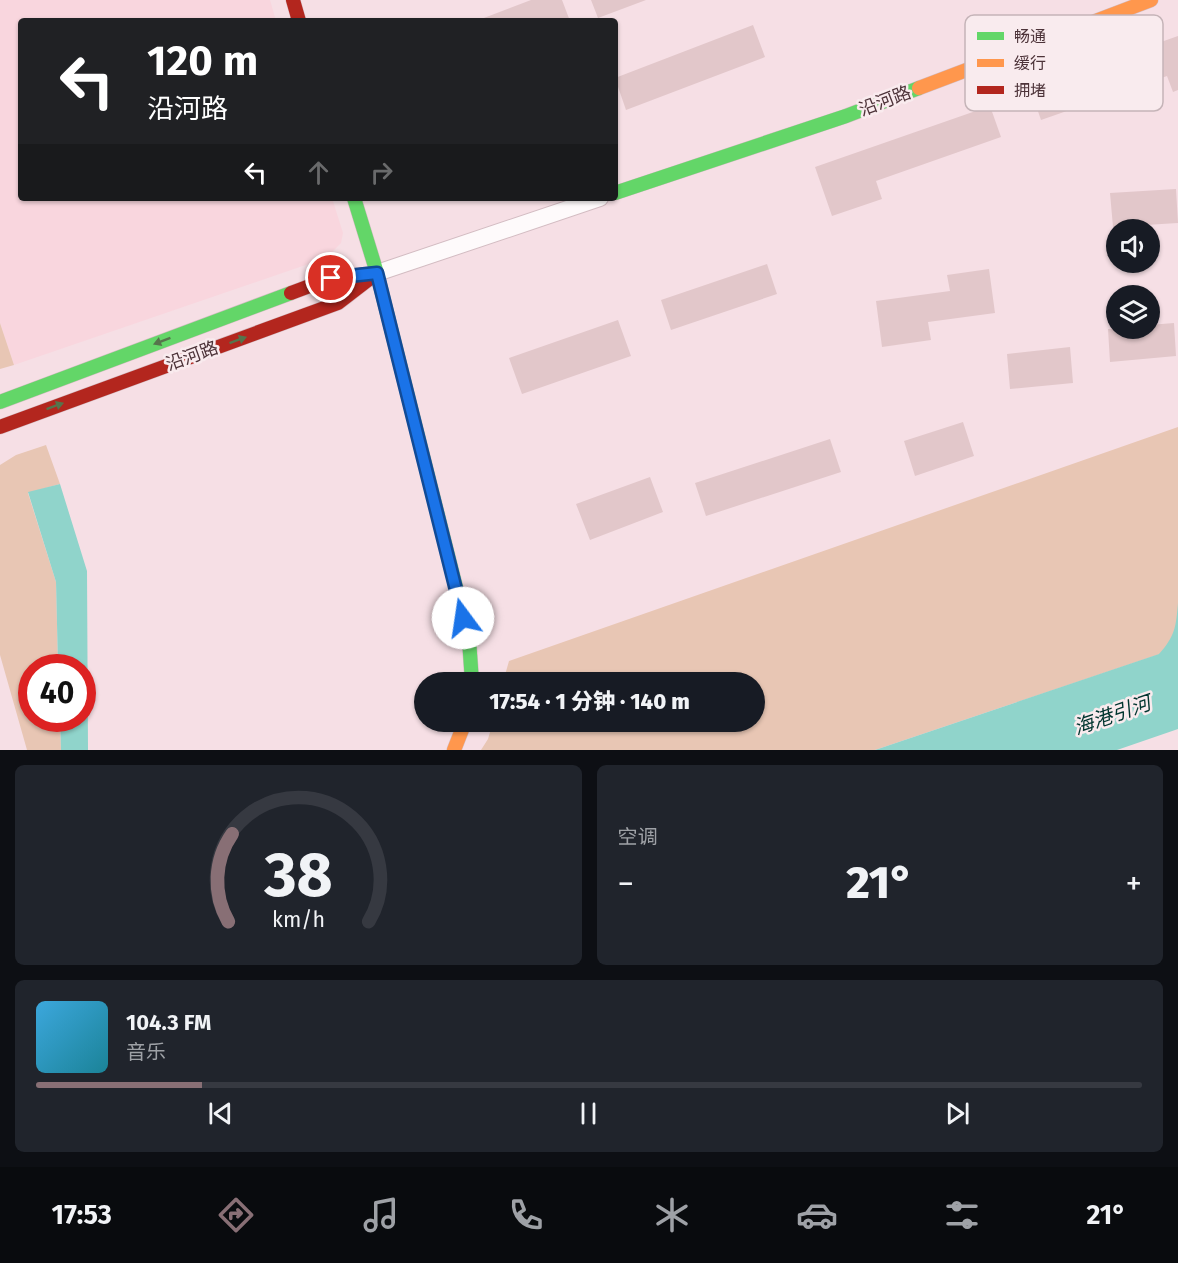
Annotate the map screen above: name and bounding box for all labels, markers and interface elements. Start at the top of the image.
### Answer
legend [965,15,1163,111]
text: 畅通 [1014,27,1046,46]
text: 120 m [147,36,258,86]
icon: left [48,42,126,120]
text: 缓行 [1014,54,1046,73]
street label: 沿河路 [856,81,914,121]
text: 拥堵 [1014,81,1046,100]
text: 沿河路 [147,93,228,125]
icon: left [239,156,272,189]
icon: ahead [302,156,335,189]
icon: right [365,156,398,189]
map controls [1106,219,1160,339]
button: sound [1106,219,1160,273]
pin [305,252,356,303]
icon: arrive [314,261,347,294]
button: layers [1106,285,1160,339]
one-way arrow [229,334,247,344]
street label: 沿河路 [163,336,221,376]
one-way arrow [153,337,171,347]
one-way arrow [46,401,64,411]
position arrow [431,586,495,650]
speed limit sign: 40 [18,654,96,732]
text: 17:54 · 1 分钟 · 140 m [489,688,690,715]
water label: 海港引河 [1070,689,1158,739]
text: 空调 [618,825,658,849]
text: 38 [263,838,333,913]
text: 21° [846,856,913,910]
text: − [618,864,634,904]
text: + [1126,864,1142,904]
text: km/h [272,907,325,933]
text: 104.3 FM [126,1009,211,1036]
text: 音乐 [126,1040,166,1064]
icon: previous [204,1097,237,1130]
icon: pause [572,1097,605,1130]
icon: next [941,1097,974,1130]
icon: directions [215,1194,257,1236]
icon: music [360,1194,402,1236]
icon: phone [505,1194,547,1236]
icon: climate [651,1194,693,1236]
icon: car [796,1194,838,1236]
icon: filters [941,1194,983,1236]
text: 17:53 [52,1199,112,1231]
text: 21° [1086,1199,1126,1231]

